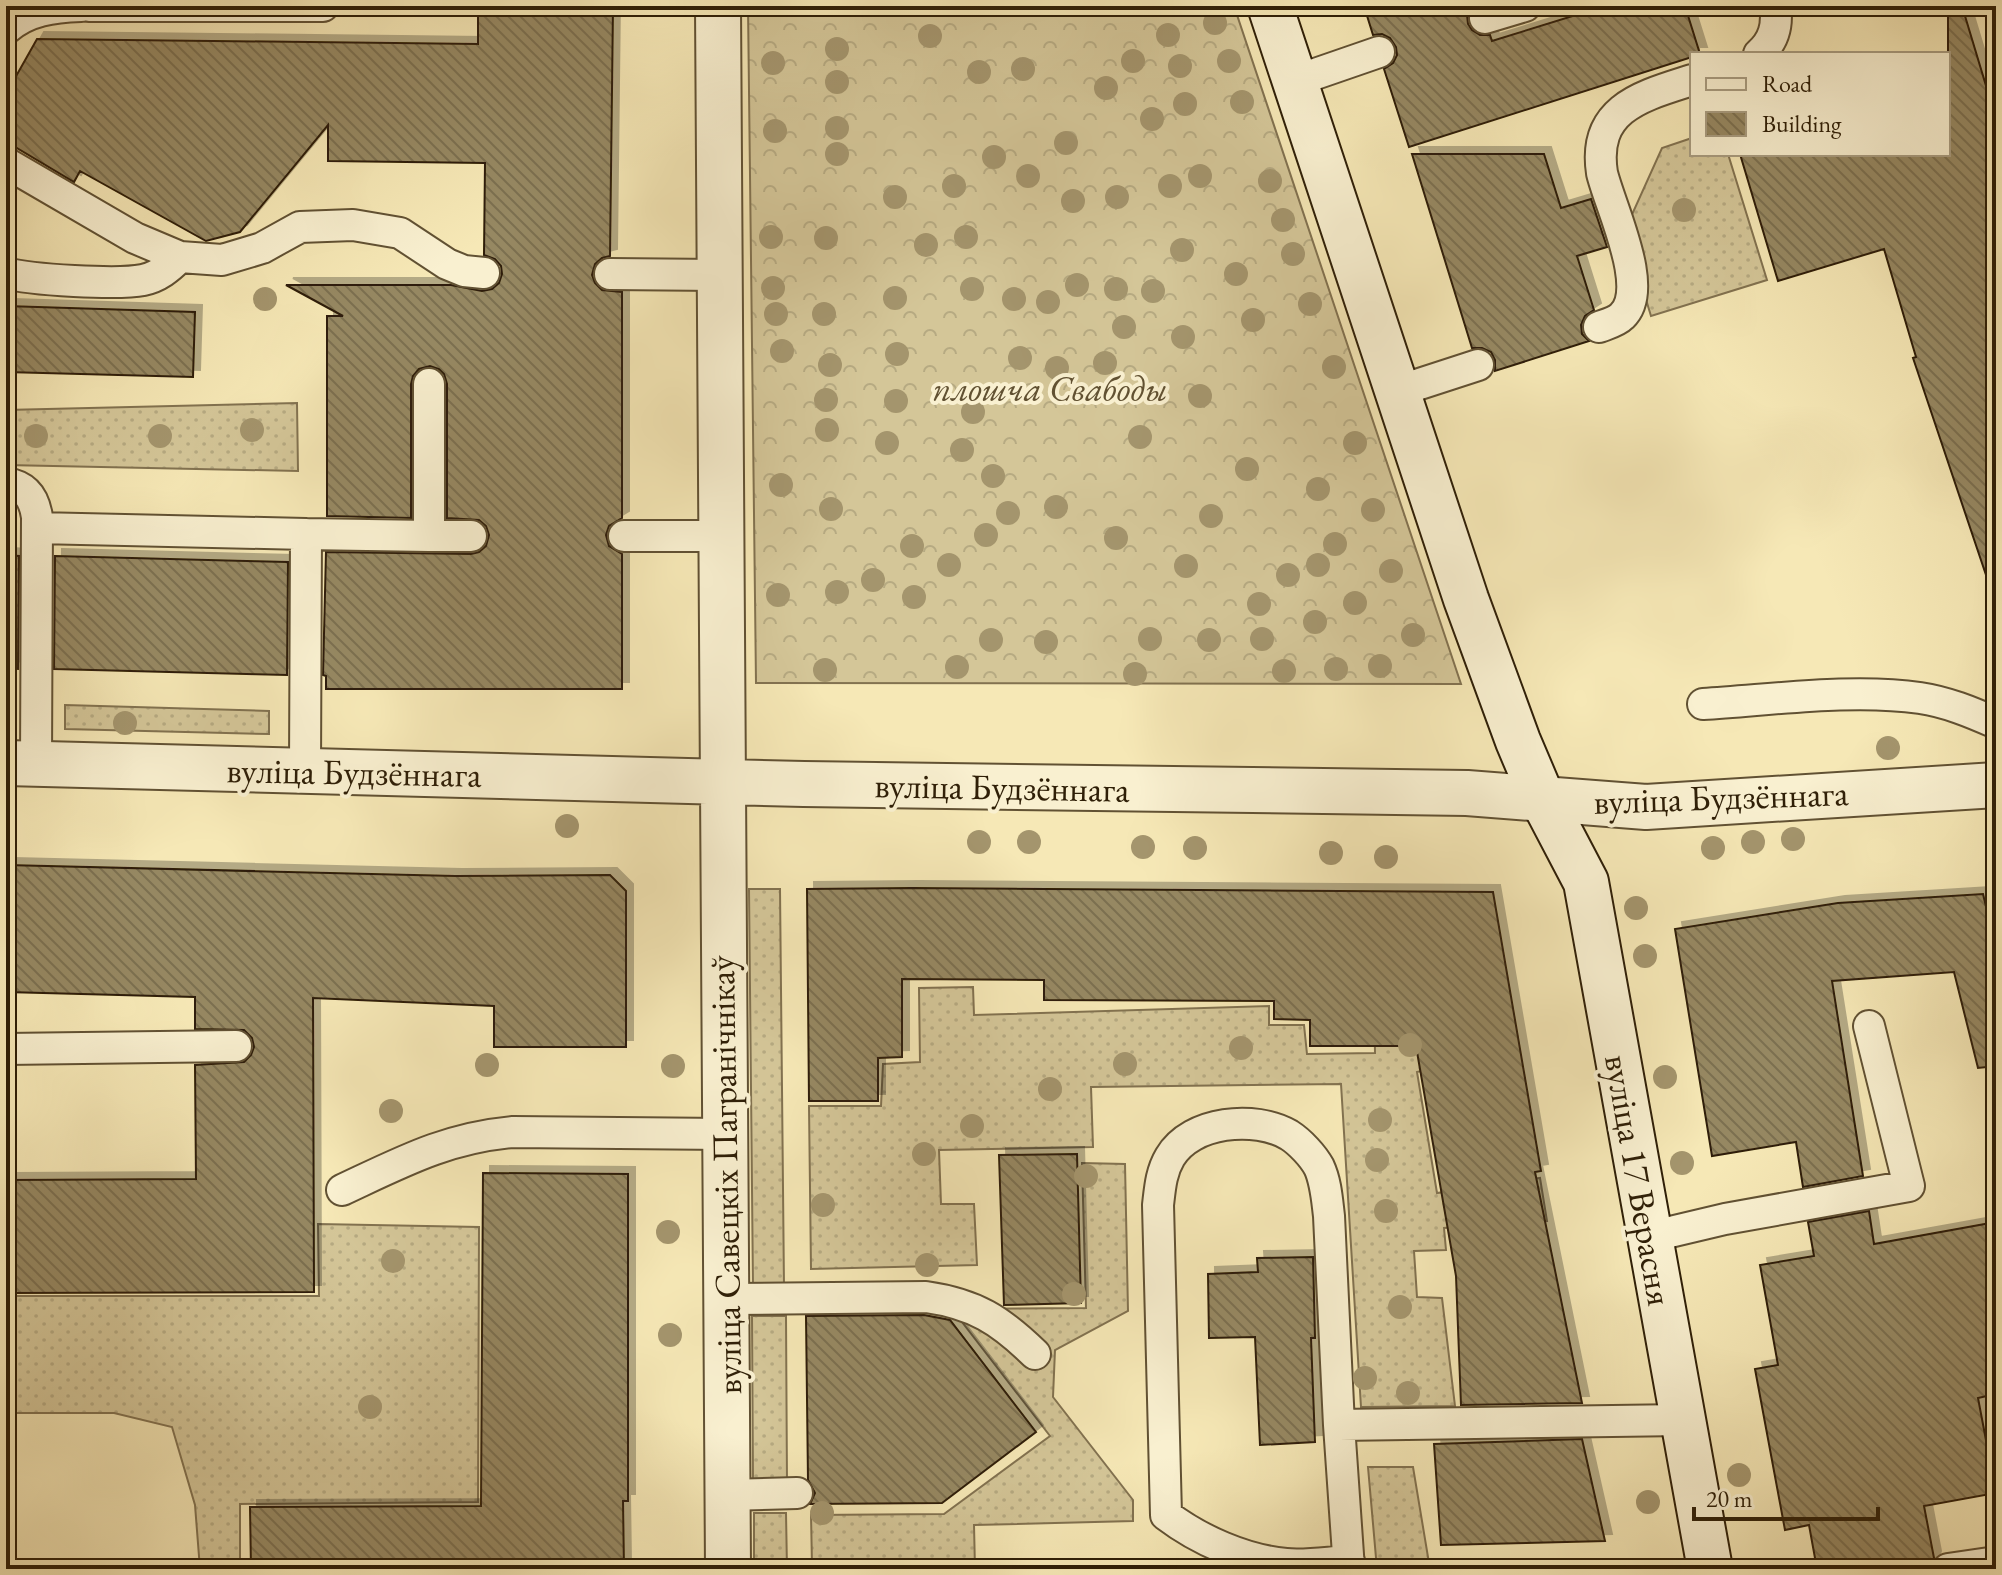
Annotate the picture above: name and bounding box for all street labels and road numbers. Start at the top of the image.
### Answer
street label: вуліца Будзённага [226,746,483,798]
street label: вуліца Будзённага [874,761,1131,813]
street label: вуліца Будзённага [1593,769,1850,825]
street label: вуліца Савецкіх Пагранічнікаў [698,955,752,1395]
street label: вуліца 17 Верасня [1594,1051,1684,1309]

